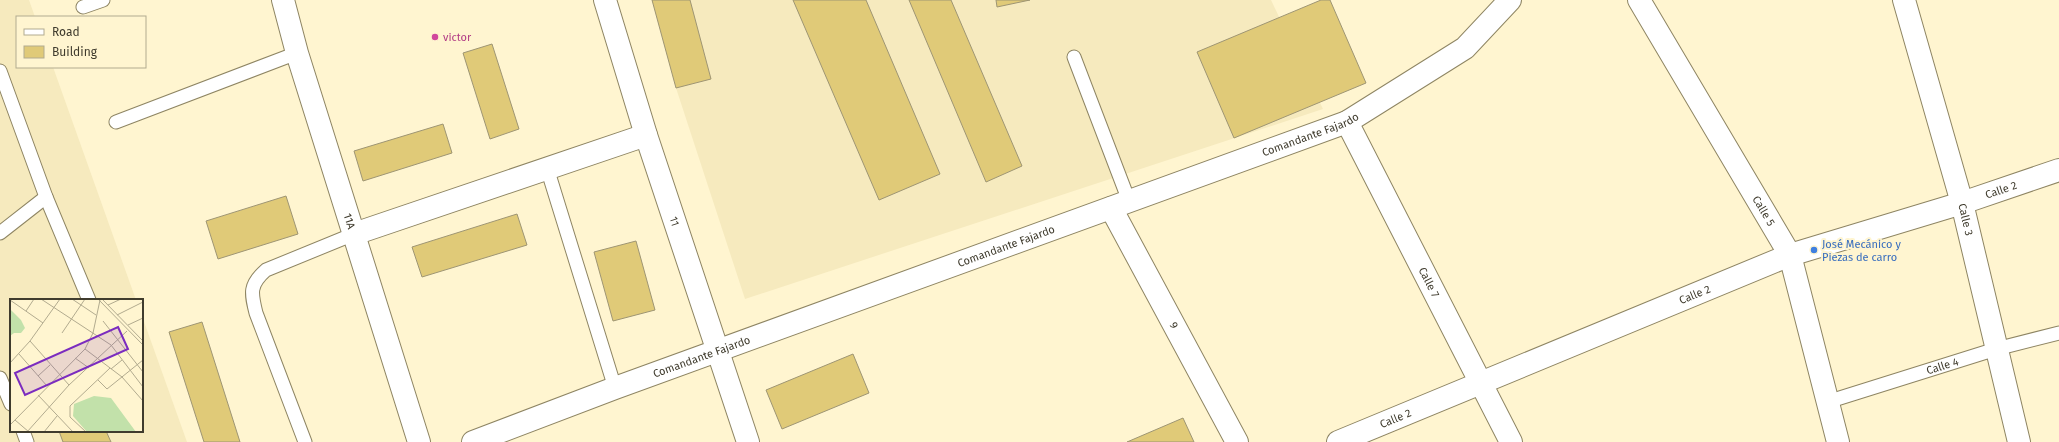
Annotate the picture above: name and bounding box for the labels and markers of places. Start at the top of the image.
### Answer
place label: victor [443,31,472,44]
marker: victor [430,32,440,42]
place label: José Mecánico y Piezas de carro [1822,238,1901,264]
marker: José Mecánico y Piezas de carro [1809,245,1819,255]

